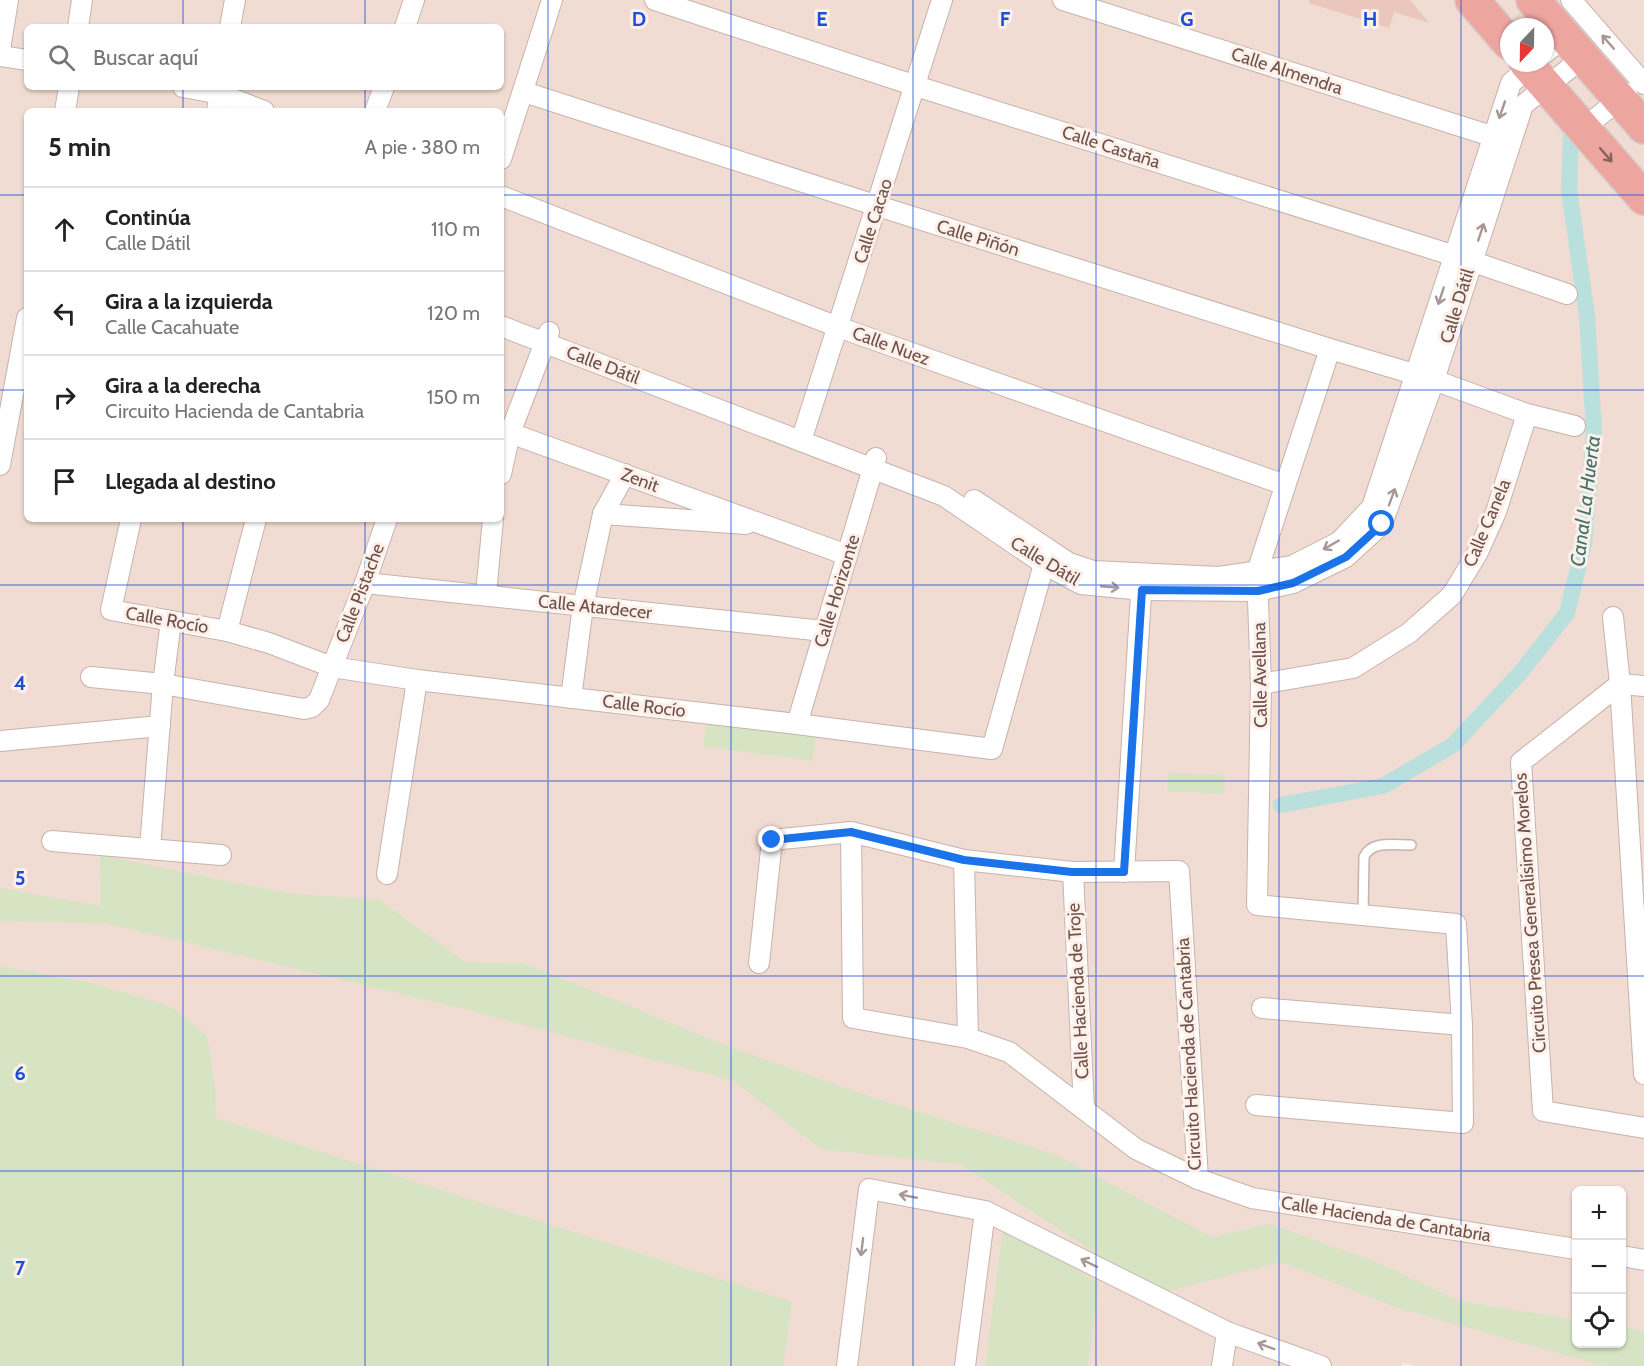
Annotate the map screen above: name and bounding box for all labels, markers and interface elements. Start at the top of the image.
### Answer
text: D [632,7,646,31]
text: E [816,7,828,31]
text: F [1000,7,1011,31]
text: G [1180,7,1194,31]
text: H [1363,7,1377,31]
north arrow [1500,18,1554,72]
search box [24,24,504,90]
one-way arrow [1601,34,1614,50]
icon: search [45,41,78,74]
street label: Calle Almendra [1228,43,1346,99]
text: Buscar aquí [93,44,198,71]
one-way arrow [1495,100,1506,119]
street label: Calle Castaña [1059,121,1163,173]
text: 5 min [48,131,111,163]
text: A pie · 380 m [365,135,480,159]
one-way arrow [1599,147,1613,162]
street label: Calle Cacao [849,176,897,266]
text: Continúa [105,204,191,231]
icon: ahead [48,213,81,246]
street label: Calle Piñón [934,215,1022,261]
text: 110 m [431,217,480,241]
one-way arrow [1476,223,1487,242]
text: Calle Dátil [105,231,190,255]
street label: Calle Dátil [1435,265,1479,346]
one-way arrow [1435,286,1446,305]
text: Gira a la izquierda [105,288,273,315]
icon: left [48,297,81,330]
text: 120 m [427,301,480,325]
text: Calle Cacahuate [105,315,239,339]
street label: Calle Nuez [849,322,933,370]
street label: Calle Dátil [563,341,644,389]
text: Gira a la derecha [105,372,261,399]
icon: right [48,381,81,414]
text: 150 m [427,385,480,409]
text: Circuito Hacienda de Cantabria [105,399,364,423]
water label: Canal La Huerta [1565,434,1605,568]
street label: Zenit [618,463,662,497]
icon: arrive [48,465,81,498]
text: Llegada al destino [105,468,276,495]
street label: Calle Canela [1459,475,1515,570]
one-way arrow [1388,488,1399,506]
route start [1368,510,1394,536]
street label: Calle Horizonte [809,532,865,650]
street label: Calle Dátil [1006,532,1084,591]
street label: Calle Pistache [331,540,389,646]
one-way arrow [1323,540,1340,552]
one-way arrow [1100,582,1120,593]
street label: Calle Atardecer [537,590,653,624]
street label: Calle Rocío [124,602,210,638]
street label: Calle Avellana [1248,622,1272,728]
text: 4 [14,671,26,695]
street label: Calle Rocío [601,690,687,722]
street label: Circuito Presea Generalísimo Morelos [1509,772,1551,1054]
route end [758,826,784,852]
text: 5 [15,866,25,890]
street label: Calle Hacienda de Troje [1062,902,1094,1080]
street label: Circuito Hacienda de Cantabria [1172,937,1206,1171]
text: 6 [14,1061,26,1085]
map controls [1572,1186,1626,1348]
button: + [1572,1186,1626,1240]
one-way arrow [899,1190,918,1201]
street label: Calle Hacienda de Cantabria [1279,1192,1493,1247]
one-way arrow [856,1237,867,1256]
button: − [1572,1240,1626,1294]
text: 7 [15,1256,26,1280]
one-way arrow [1081,1257,1099,1268]
button: locate [1572,1294,1626,1348]
one-way arrow [1257,1339,1276,1350]

